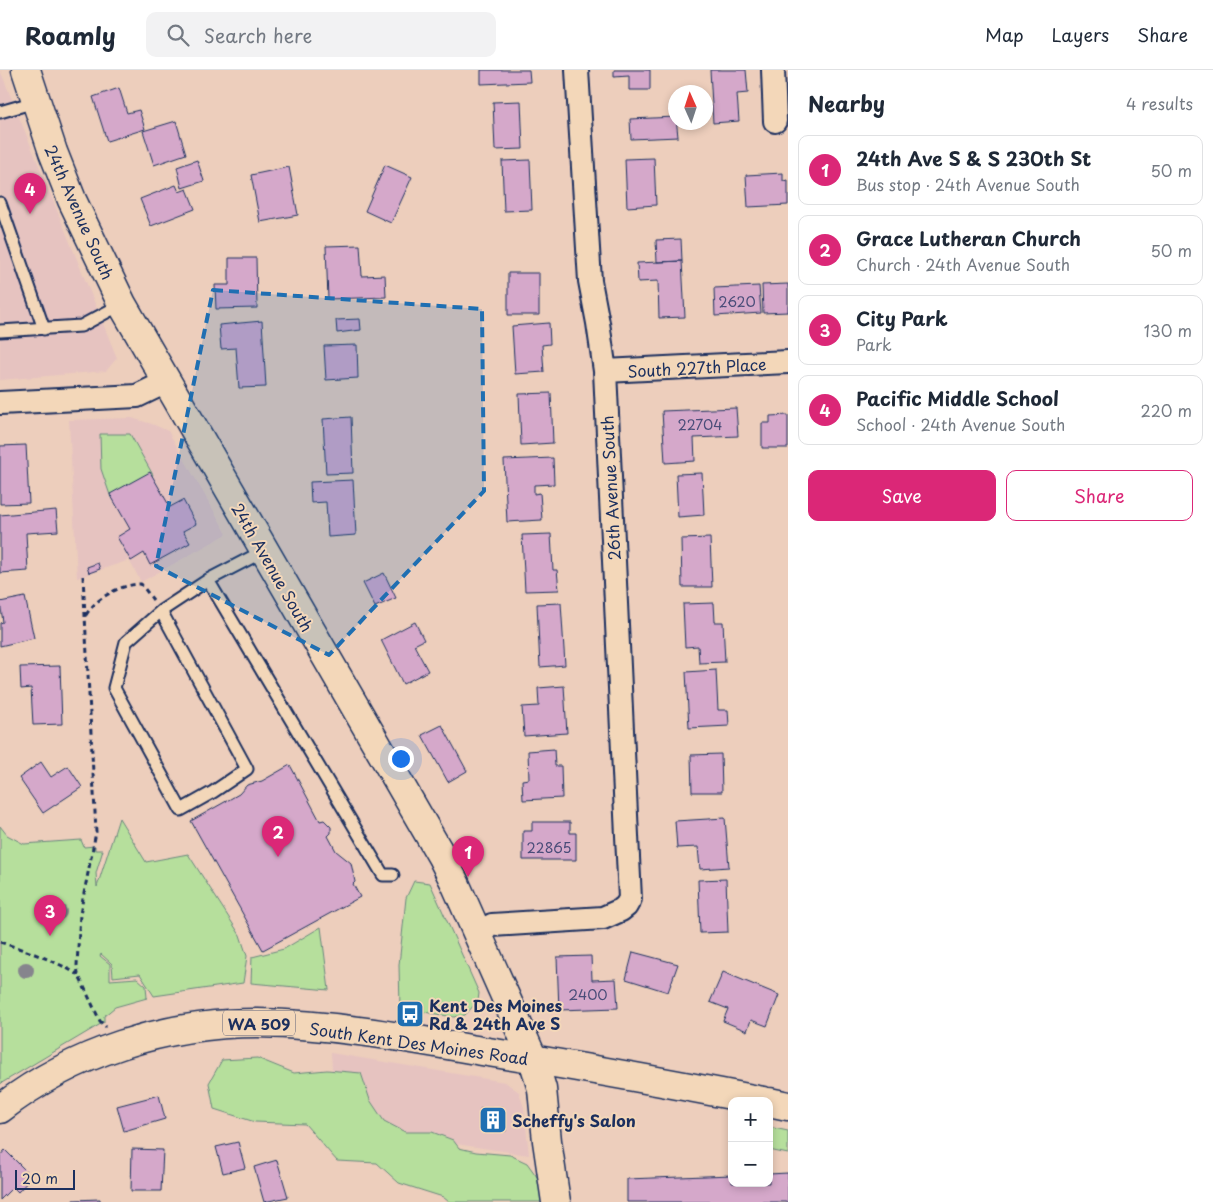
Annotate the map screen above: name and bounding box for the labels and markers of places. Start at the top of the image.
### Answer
pin: 4 [14,173,46,214]
pin: 2 [262,816,294,857]
pin: 1 [452,836,484,877]
pin: 3 [34,895,66,936]
place label: Kent Des Moines Rd & 24th Ave S [429,993,563,1035]
bus stop icon: Kent Des Moines Rd & 24th Ave S [395,999,425,1029]
building icon: Scheffy's Salon [478,1105,508,1135]
place label: Scheffy's Salon [512,1108,636,1132]

